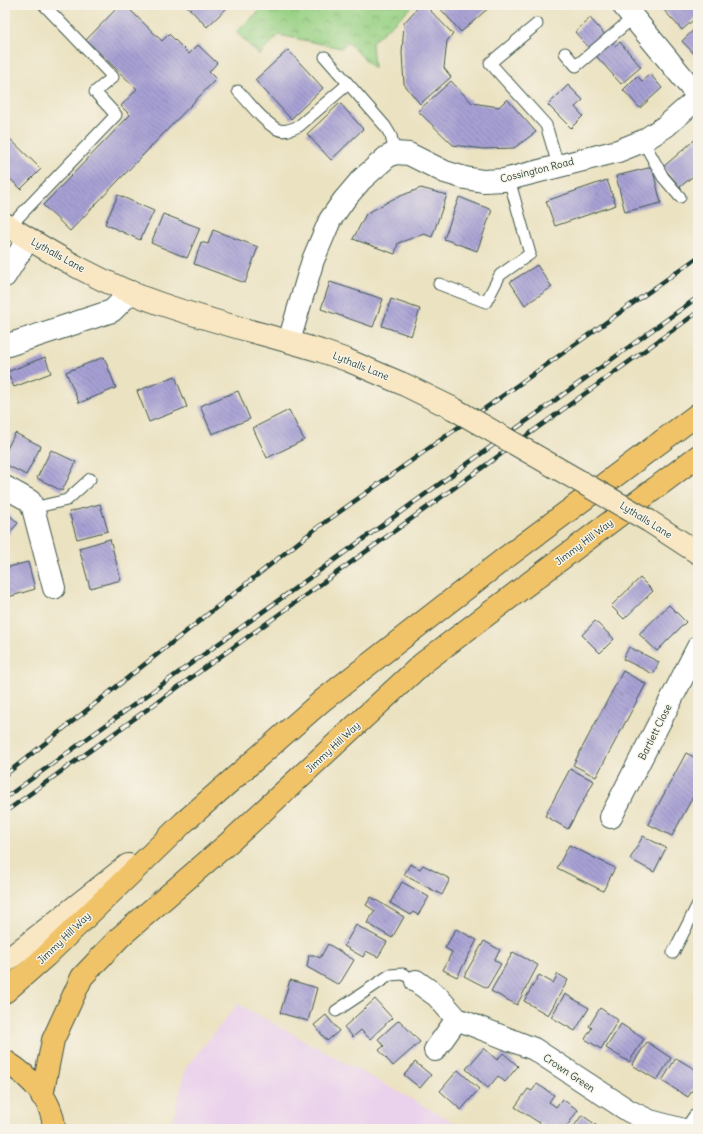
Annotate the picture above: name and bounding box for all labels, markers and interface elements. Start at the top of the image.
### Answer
street label: Cossington Road [499,155,575,185]
street label: Lythalls Lane [29,235,87,275]
street label: Lythalls Lane [331,349,391,383]
street label: Lythalls Lane [617,499,675,541]
street label: Jimmy Hill Way [552,516,616,568]
street label: Bartlett Close [635,702,675,762]
street label: Jimmy Hill Way [303,719,363,775]
street label: Jimmy Hill Way [35,909,93,967]
street label: Crown Green [541,1051,598,1095]

